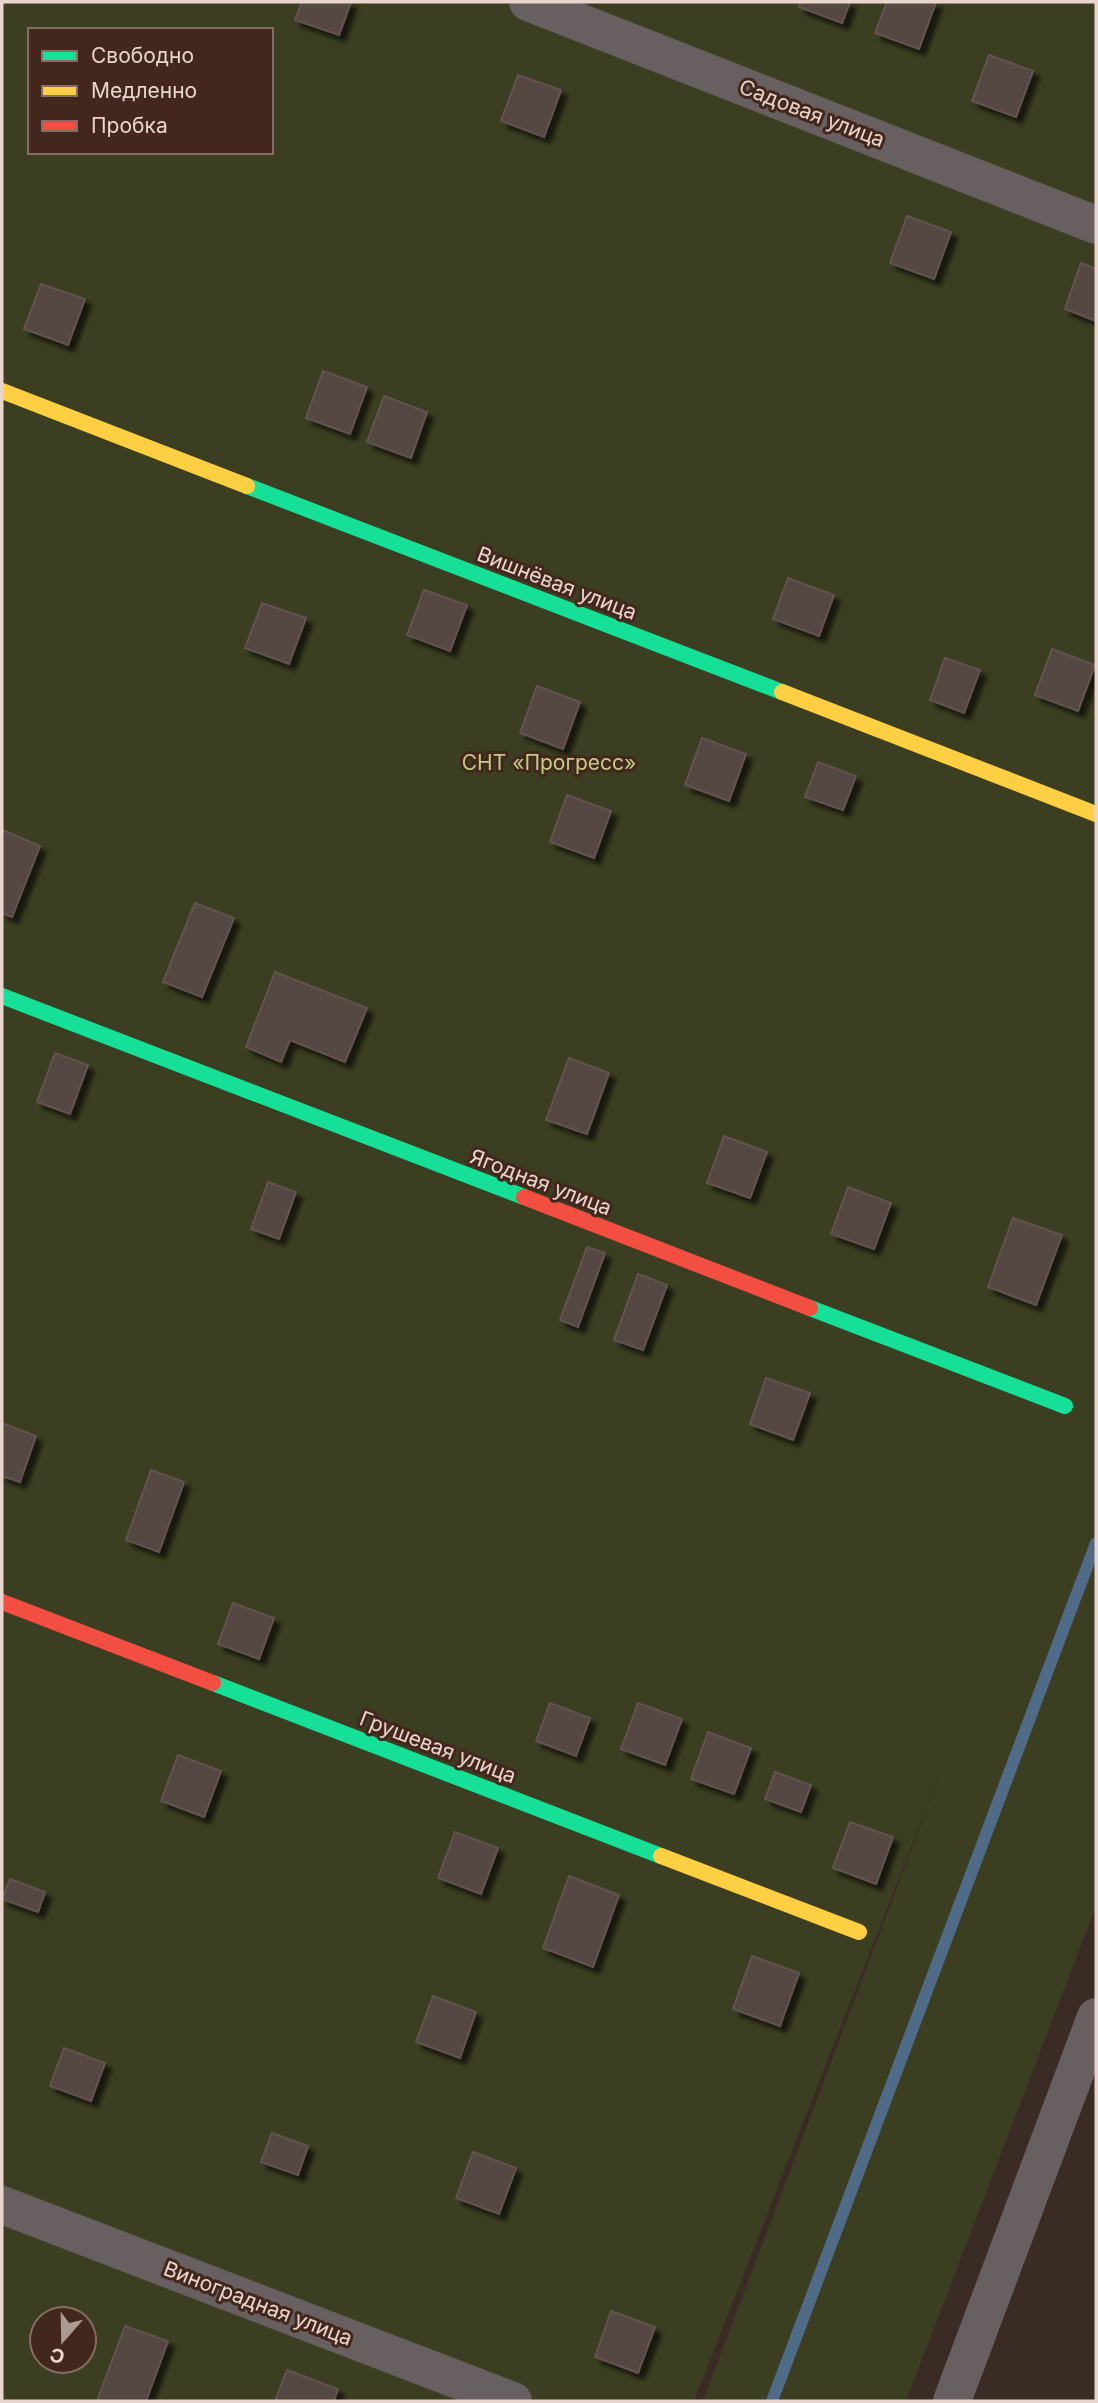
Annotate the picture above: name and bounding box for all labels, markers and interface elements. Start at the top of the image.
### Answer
legend [28,28,273,154]
text: Свободно [91,43,194,68]
street label: Садовая улица [736,74,888,152]
text: Медленно [91,78,197,103]
text: Пробка [91,113,168,138]
street label: Вишнёвая улица [474,541,640,625]
park label: СНТ «Прогресс» [462,750,636,775]
street label: Ягодная улица [467,1144,615,1220]
street label: Грушевая улица [356,1706,520,1788]
street label: Виноградная улица [160,2255,356,2351]
north arrow [28,2305,98,2375]
text: С [47,2342,68,2369]

